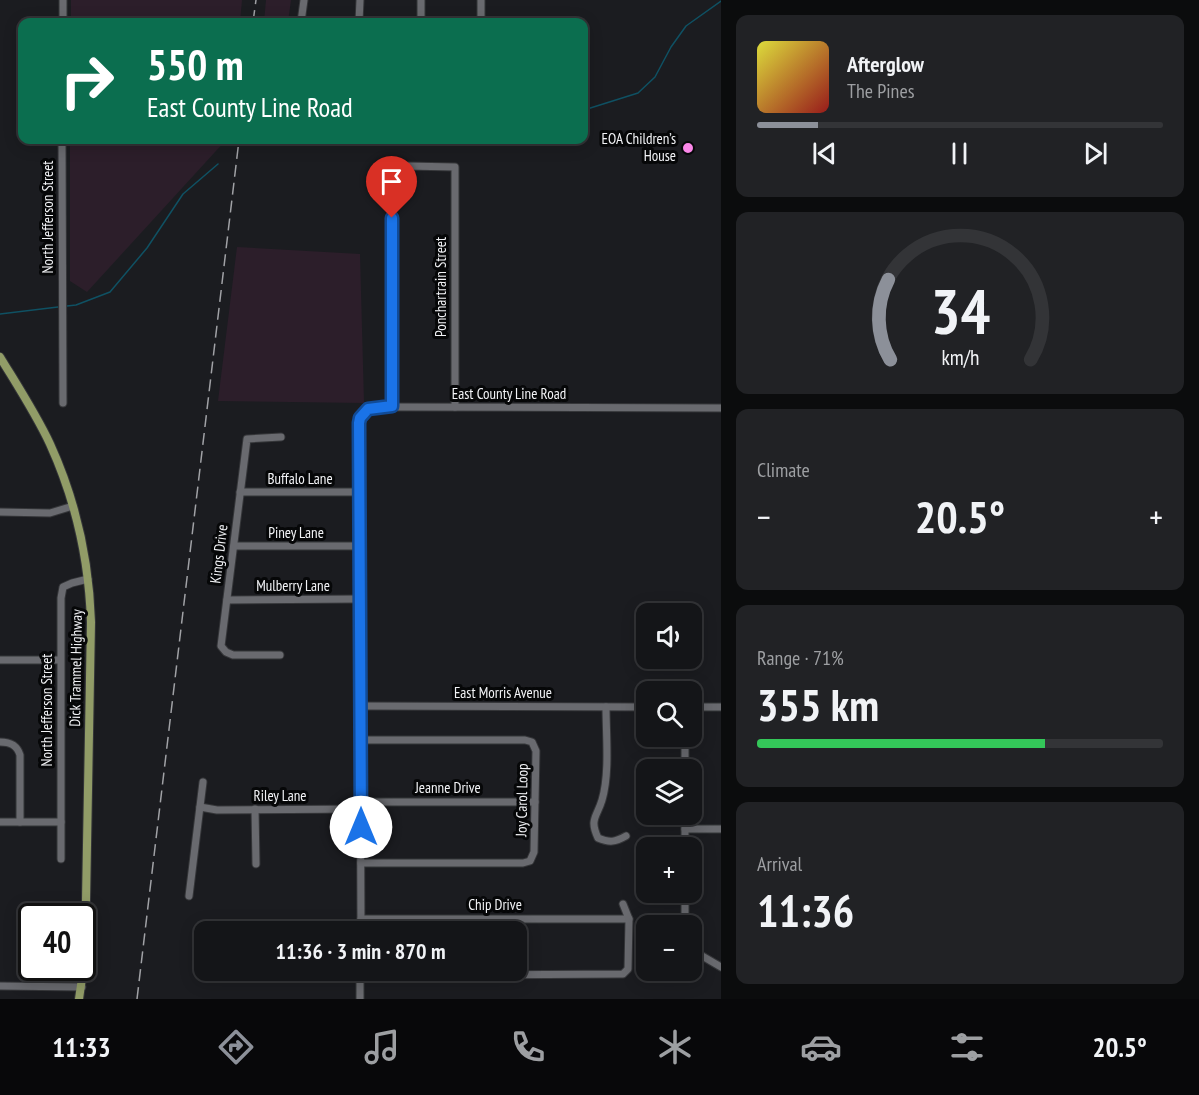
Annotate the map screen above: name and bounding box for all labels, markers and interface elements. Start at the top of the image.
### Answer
text: 550 m [147,37,244,92]
icon: right [48,42,126,120]
text: Afterglow [847,50,924,78]
text: The Pines [847,78,914,104]
text: East County Line Road [147,90,353,124]
place label: EOA Children’s House [602,129,676,165]
icon: previous [808,137,841,170]
icon: pause [943,137,976,170]
icon: next [1079,137,1112,170]
marker: EOA Children’s House [681,141,695,155]
pin [366,156,417,218]
street label: North Jefferson Street [38,161,57,274]
icon: arrive [375,165,408,198]
street label: Ponchartrain Street [431,237,450,337]
text: 34 [930,270,990,351]
text: km/h [941,343,979,371]
street label: East County Line Road [452,384,566,403]
text: Climate [757,457,810,483]
street label: Buffalo Lane [267,469,333,488]
text: 20.5° [915,487,1005,545]
text: − [757,495,771,538]
text: + [1149,495,1163,538]
street label: Kings Drive [205,523,232,584]
street label: Piney Lane [268,523,324,542]
street label: Mulberry Lane [256,576,330,595]
map controls [636,603,702,981]
button: sound [636,603,702,669]
street label: Dick Trammel Highway [65,609,86,727]
text: Range · 71% [757,645,844,671]
street label: North Jefferson Street [37,654,56,767]
text: 355 km [757,675,879,733]
button: search [636,681,702,747]
street label: East Morris Avenue [454,683,552,702]
button: layers [636,759,702,825]
street label: Joy Carol Loop [511,763,532,838]
street label: Jeanne Drive [414,778,481,797]
street label: Riley Lane [253,786,307,805]
position arrow [329,795,393,859]
button: + [636,837,702,903]
text: Arrival [757,851,802,877]
text: 11:36 [757,881,854,939]
street label: Chip Drive [468,895,522,914]
speed limit sign: 40 [18,903,96,981]
button: − [636,915,702,981]
text: 11:36 · 3 min · 870 m [275,937,446,965]
icon: directions [215,1026,257,1068]
icon: music [361,1026,403,1068]
icon: phone [507,1026,549,1068]
icon: climate [654,1026,696,1068]
icon: car [800,1026,842,1068]
icon: filters [946,1026,988,1068]
text: 11:33 [52,1030,111,1064]
text: 20.5° [1093,1030,1147,1064]

